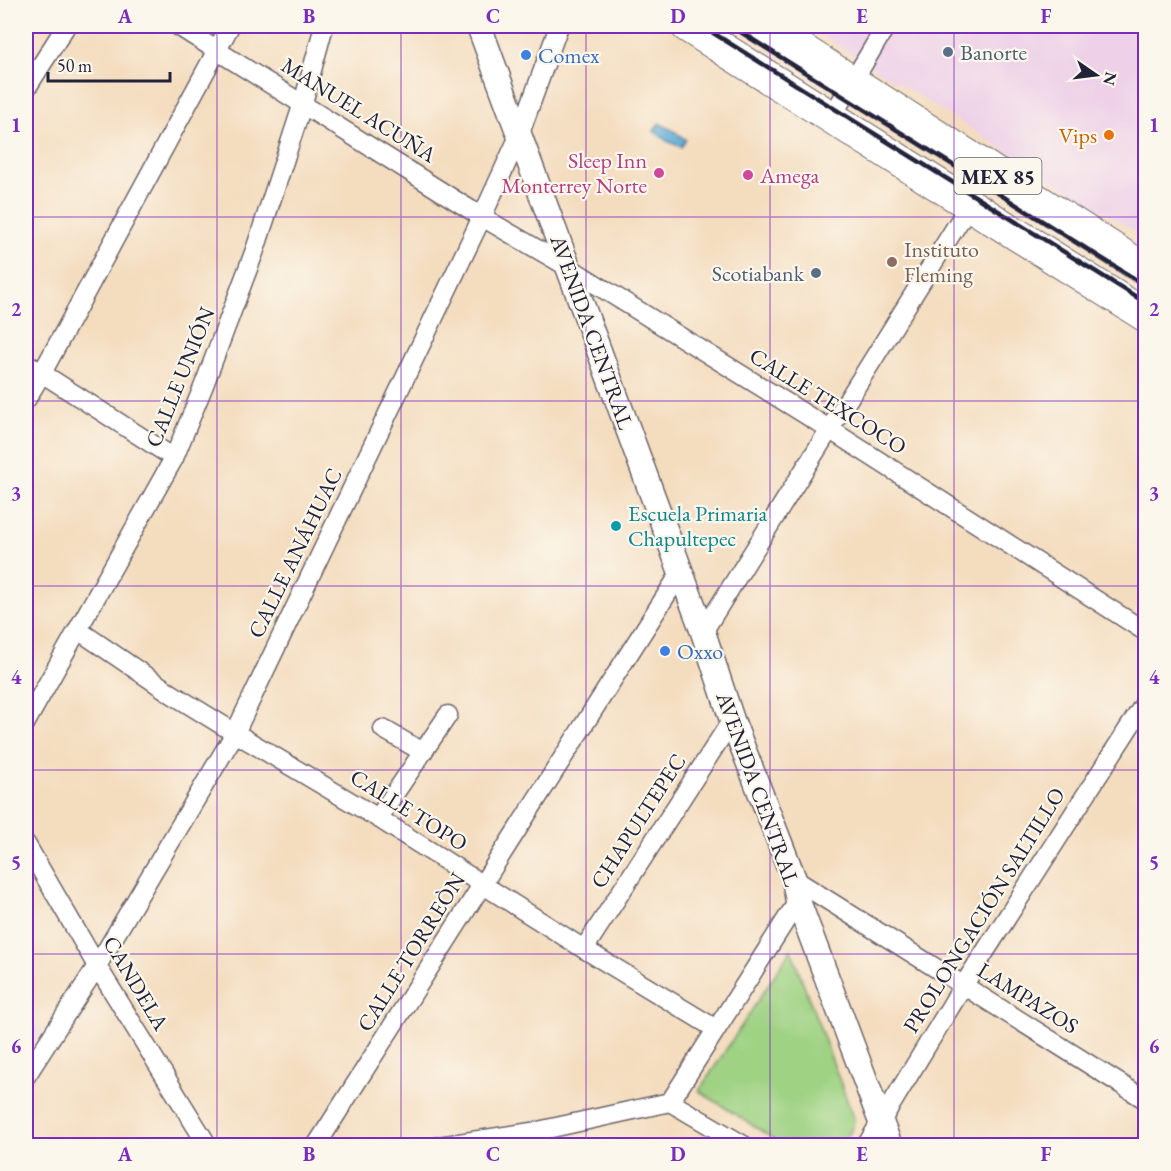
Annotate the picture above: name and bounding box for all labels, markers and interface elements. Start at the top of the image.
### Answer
text: A [117,3,133,29]
text: B [303,3,315,29]
text: C [486,3,500,29]
text: D [670,3,686,29]
text: E [856,3,868,29]
text: F [1041,3,1052,29]
place label: Banorte [960,38,1027,67]
place label: Comex [538,41,600,70]
scale bar [48,45,170,83]
marker: Banorte [941,45,955,59]
north arrow [1066,45,1126,105]
marker: Comex [519,48,533,62]
street label: MANUEL ACUÑA [276,51,443,170]
text: 50 m [57,54,92,77]
text: N [1098,70,1122,87]
text: 1 [11,112,21,138]
text: 1 [1149,112,1159,138]
place label: Vips [1059,121,1097,150]
marker: Vips [1102,128,1116,142]
place label: Sleep Inn Monterrey Norte [501,146,647,200]
road number: MEX 85 [954,158,1042,194]
place label: Amega [759,161,819,190]
marker: Sleep Inn Monterrey Norte [652,166,666,180]
marker: Amega [741,168,755,182]
street label: AVENIDA CENTRAL [543,230,641,433]
place label: Instituto Fleming [904,235,979,289]
marker: Instituto Fleming [885,255,899,269]
place label: Scotiabank [712,259,805,288]
marker: Scotiabank [809,266,823,280]
text: 2 [11,296,22,322]
text: 2 [1149,296,1160,322]
street label: CALLE UNIÓN [139,302,222,451]
street label: CALLE TEXCOCO [744,341,912,461]
street label: CALLE ANÁHUAC [241,463,349,643]
text: 3 [11,480,21,506]
text: 3 [1149,480,1159,506]
place label: Escuela Primaria Chapultepec [628,499,768,553]
marker: Escuela Primaria Chapultepec [609,519,623,533]
place label: Oxxo [677,637,723,666]
marker: Oxxo [658,644,672,658]
text: 4 [11,664,22,690]
text: 4 [1149,664,1160,690]
street label: AVENIDA CENTRAL [709,687,807,890]
street label: CHAPULTEPEC [584,748,692,894]
street label: CALLE TOPO [345,762,473,858]
street label: PROLONGACIÓN SALTILLO [896,782,1072,1038]
text: 5 [11,849,21,875]
text: 5 [1149,849,1159,875]
street label: CALLE TORREÒN [350,866,472,1037]
street label: CANDELA [96,930,176,1036]
street label: LAMPAZOS [972,956,1084,1040]
text: 6 [11,1033,22,1059]
text: 6 [1149,1033,1160,1059]
text: A [117,1141,133,1167]
text: B [303,1141,315,1167]
text: C [486,1141,500,1167]
text: D [670,1141,686,1167]
text: E [856,1141,868,1167]
text: F [1041,1141,1052,1167]

